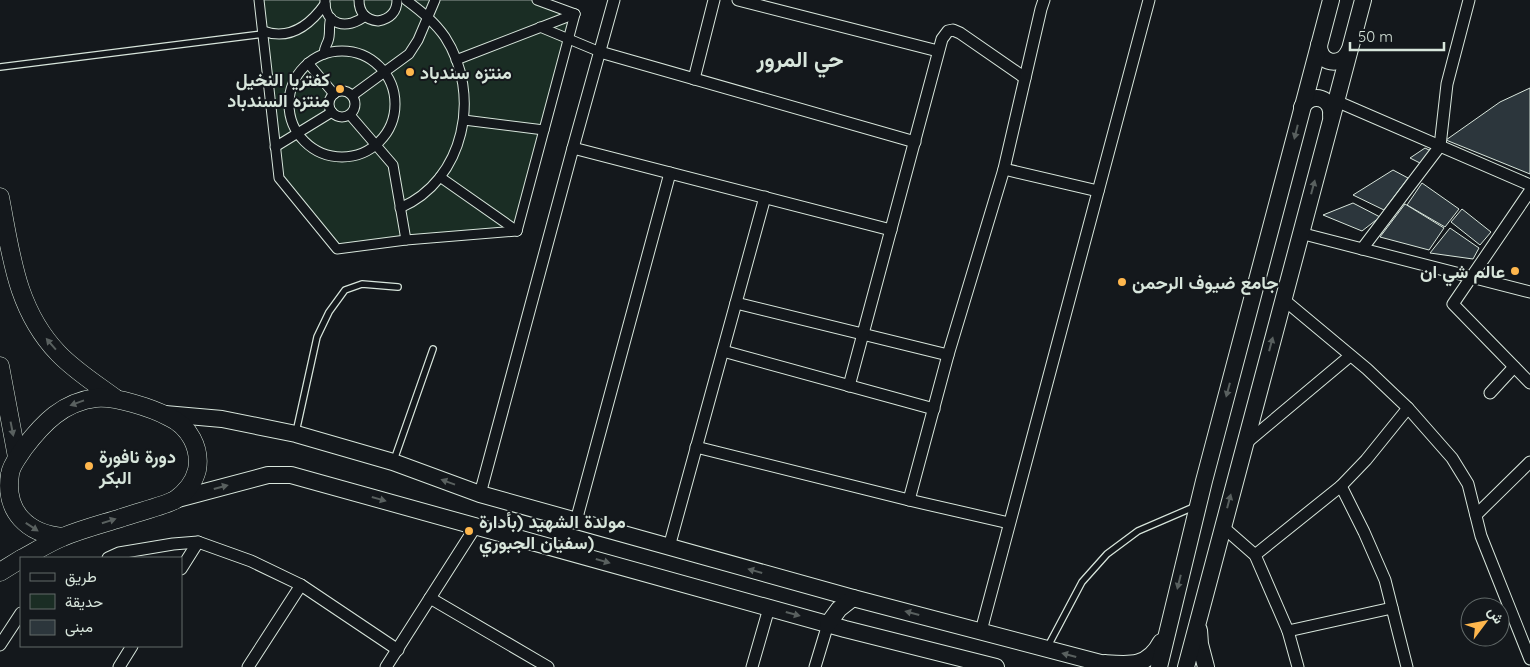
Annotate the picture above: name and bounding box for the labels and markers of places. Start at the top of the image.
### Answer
place label: منتزه سندباد [420,61,512,84]
marker: منتزه سندباد [404,66,416,78]
place label: كفتريا النخيل منتزه السندباد [227,68,330,112]
marker: كفتريا النخيل منتزه السندباد [334,83,346,95]
place label: عالم شي ان [1420,260,1505,287]
marker: عالم شي ان [1509,265,1521,277]
place label: جامع ضيوف الرحمن [1132,271,1278,295]
marker: جامع ضيوف الرحمن [1116,276,1128,288]
place label: دورة نافورة البكر [98,445,176,489]
marker: دورة نافورة البكر [83,460,95,472]
place label: مولدة الشهيد (بأدارة سفيان الجبوري) [479,510,626,558]
marker: مولدة الشهيد (بأدارة سفيان الجبوري) [463,525,475,537]

